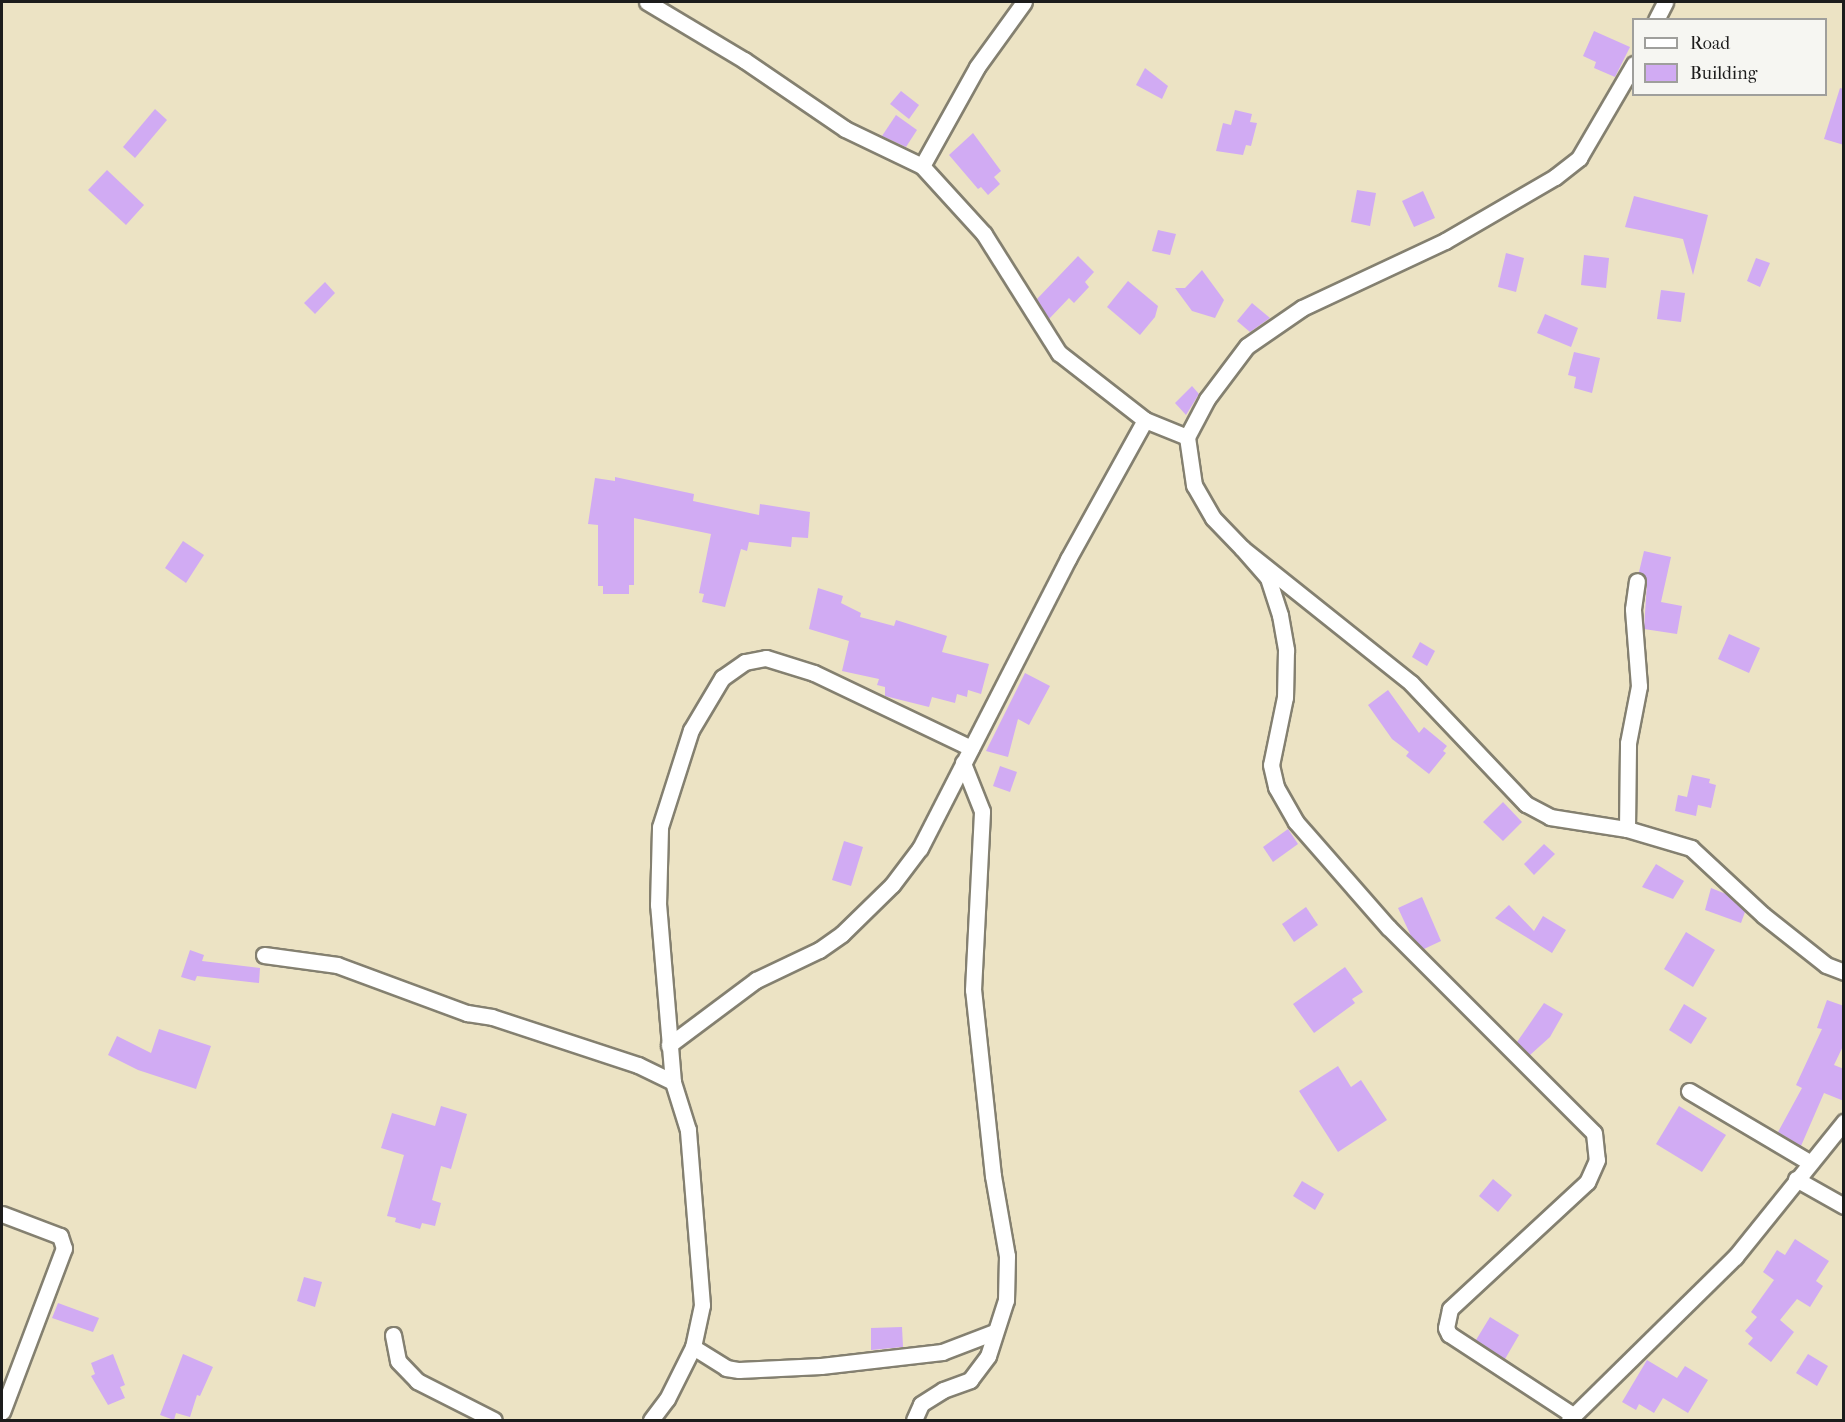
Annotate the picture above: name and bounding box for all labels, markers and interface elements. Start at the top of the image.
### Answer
legend [1632,18,1827,96]
text: Road [1690,33,1730,54]
text: Building [1690,63,1757,84]

